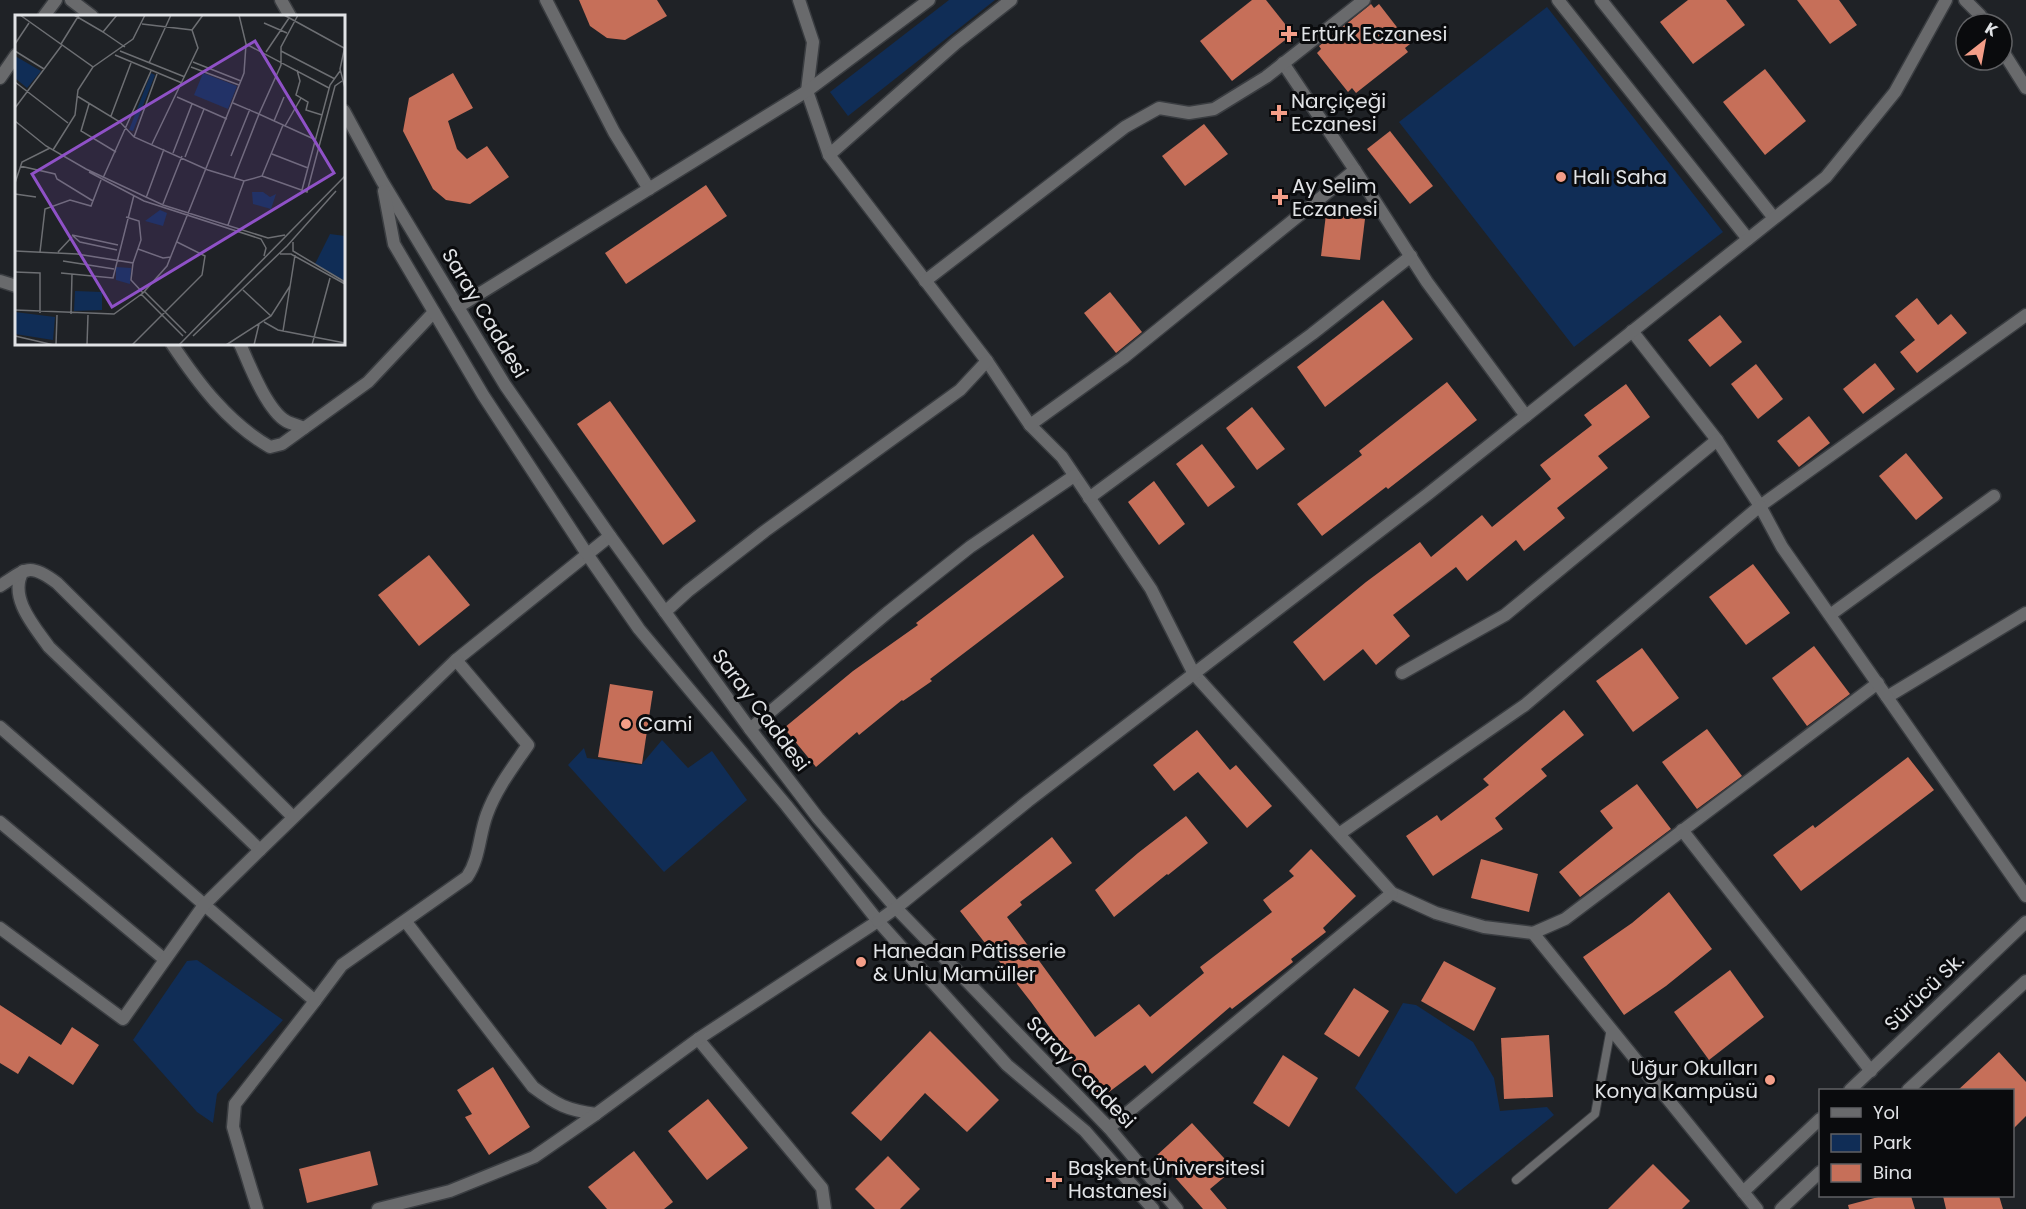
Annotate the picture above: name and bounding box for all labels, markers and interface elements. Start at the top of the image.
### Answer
north arrow [1954,12,2014,72]
inset map [15,15,345,345]
text: K [1981,17,2002,42]
place label: Ertürk Eczanesi [1301,20,1447,48]
marker: Ertürk Eczanesi [1282,27,1296,41]
place label: Narçiçeği Eczanesi [1291,87,1386,138]
marker: Narçiçeği Eczanesi [1272,106,1286,120]
place label: Halı Saha [1573,163,1667,191]
marker: Halı Saha [1554,170,1568,184]
place label: Ay Selim Eczanesi [1292,172,1378,223]
marker: Ay Selim Eczanesi [1273,190,1287,204]
street label: Saray Caddesi [435,243,535,383]
street label: Saray Caddesi [706,643,816,777]
place label: Cami [638,710,692,738]
marker: Cami [619,717,633,731]
place label: Hanedan Pâtisserie & Unlu Mamüller [873,937,1066,988]
street label: Sürücü Sk. [1878,947,1970,1037]
marker: Hanedan Pâtisserie & Unlu Mamüller [854,955,868,969]
street label: Saray Caddesi [1020,1010,1142,1134]
place label: Uğur Okulları Konya Kampüsü [1595,1054,1758,1105]
marker: Uğur Okulları Konya Kampüsü [1763,1073,1777,1087]
legend [1819,1089,2014,1197]
text: Yol [1873,1100,1899,1125]
text: Park [1873,1130,1912,1155]
place label: Başkent Üniversitesi Hastanesi [1068,1154,1265,1205]
text: Bina [1873,1160,1912,1185]
marker: Başkent Üniversitesi Hastanesi [1045,1171,1063,1189]

